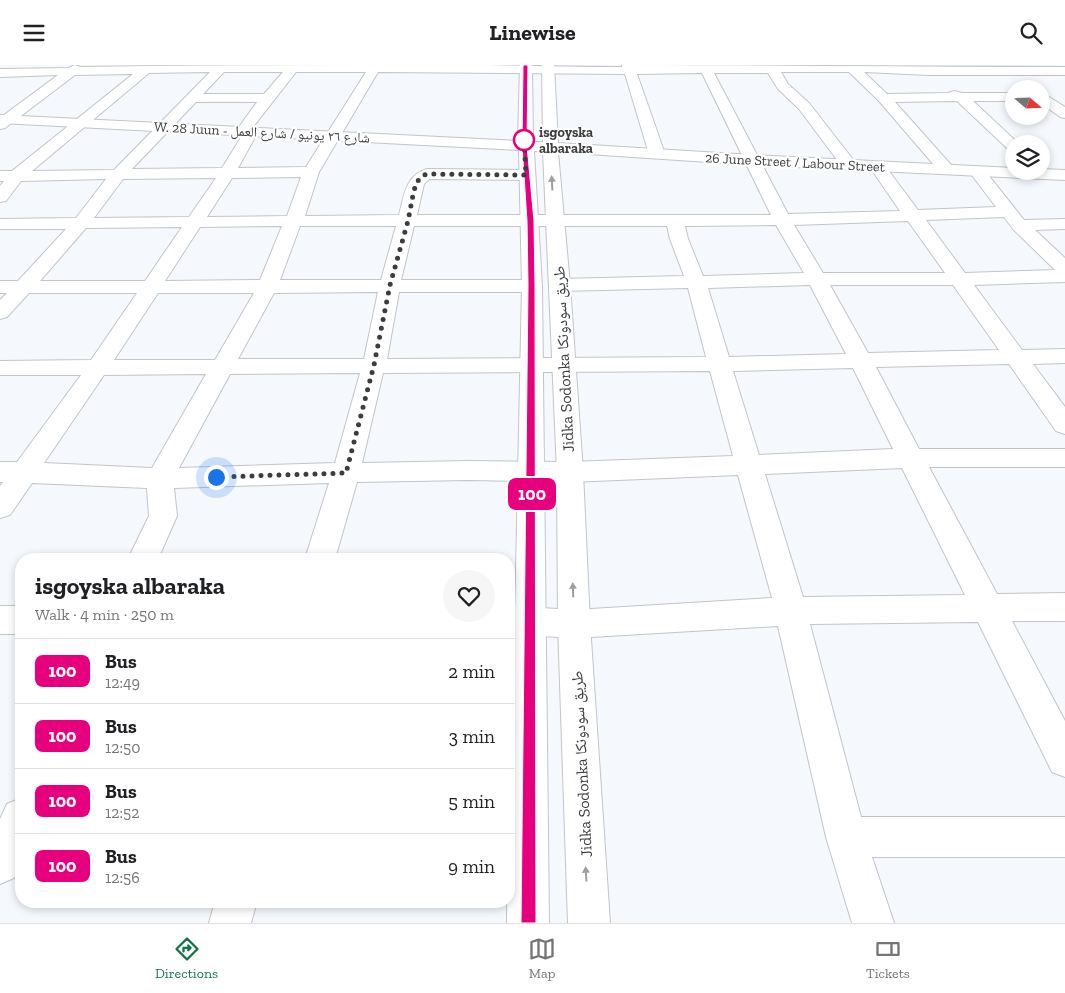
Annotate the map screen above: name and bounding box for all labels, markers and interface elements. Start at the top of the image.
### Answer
icon: menu [20,19,48,47]
text: Linewise [489,19,576,46]
icon: search [1017,19,1045,47]
north arrow [1005,80,1050,125]
map controls [1005,80,1050,180]
street label: W. 28 Juun - شارع ٢٦ يونيو / شارع العمل [153,118,370,148]
place label: isgoyska albaraka [539,124,593,157]
marker: isgoyska albaraka [513,129,535,151]
button: layers [1005,135,1050,180]
street label: 26 June Street / Labour Street [705,149,886,176]
one-way arrow [547,174,555,190]
street label: Jidka Sodonka طريق سودونكا [549,265,579,453]
your location [204,465,229,490]
line badge: 100 [503,478,561,510]
text: 100 [518,483,546,505]
button: heart [443,570,495,622]
text: isgoyska albaraka [35,571,225,600]
one-way arrow [569,581,577,597]
text: Walk · 4 min · 250 m [35,605,174,624]
text: Bus [105,650,137,673]
text: 100 [48,660,77,682]
text: 2 min [448,660,495,683]
street label: Jidka Sodonka طريق سودونكا [567,670,597,858]
text: 12:49 [105,673,140,692]
text: Bus [105,715,137,738]
text: 100 [48,725,77,747]
text: 3 min [449,725,495,748]
text: 12:50 [105,738,140,757]
text: Bus [105,780,137,803]
text: 100 [48,790,77,812]
text: 5 min [448,790,495,813]
text: 12:52 [105,803,139,822]
text: Bus [105,845,137,868]
text: 100 [48,855,77,877]
text: 9 min [448,855,495,878]
one-way arrow [582,866,590,882]
text: 12:56 [105,868,140,887]
tab: Directions [155,935,218,982]
tab: Map [528,935,556,982]
tab: Tickets [866,935,910,982]

